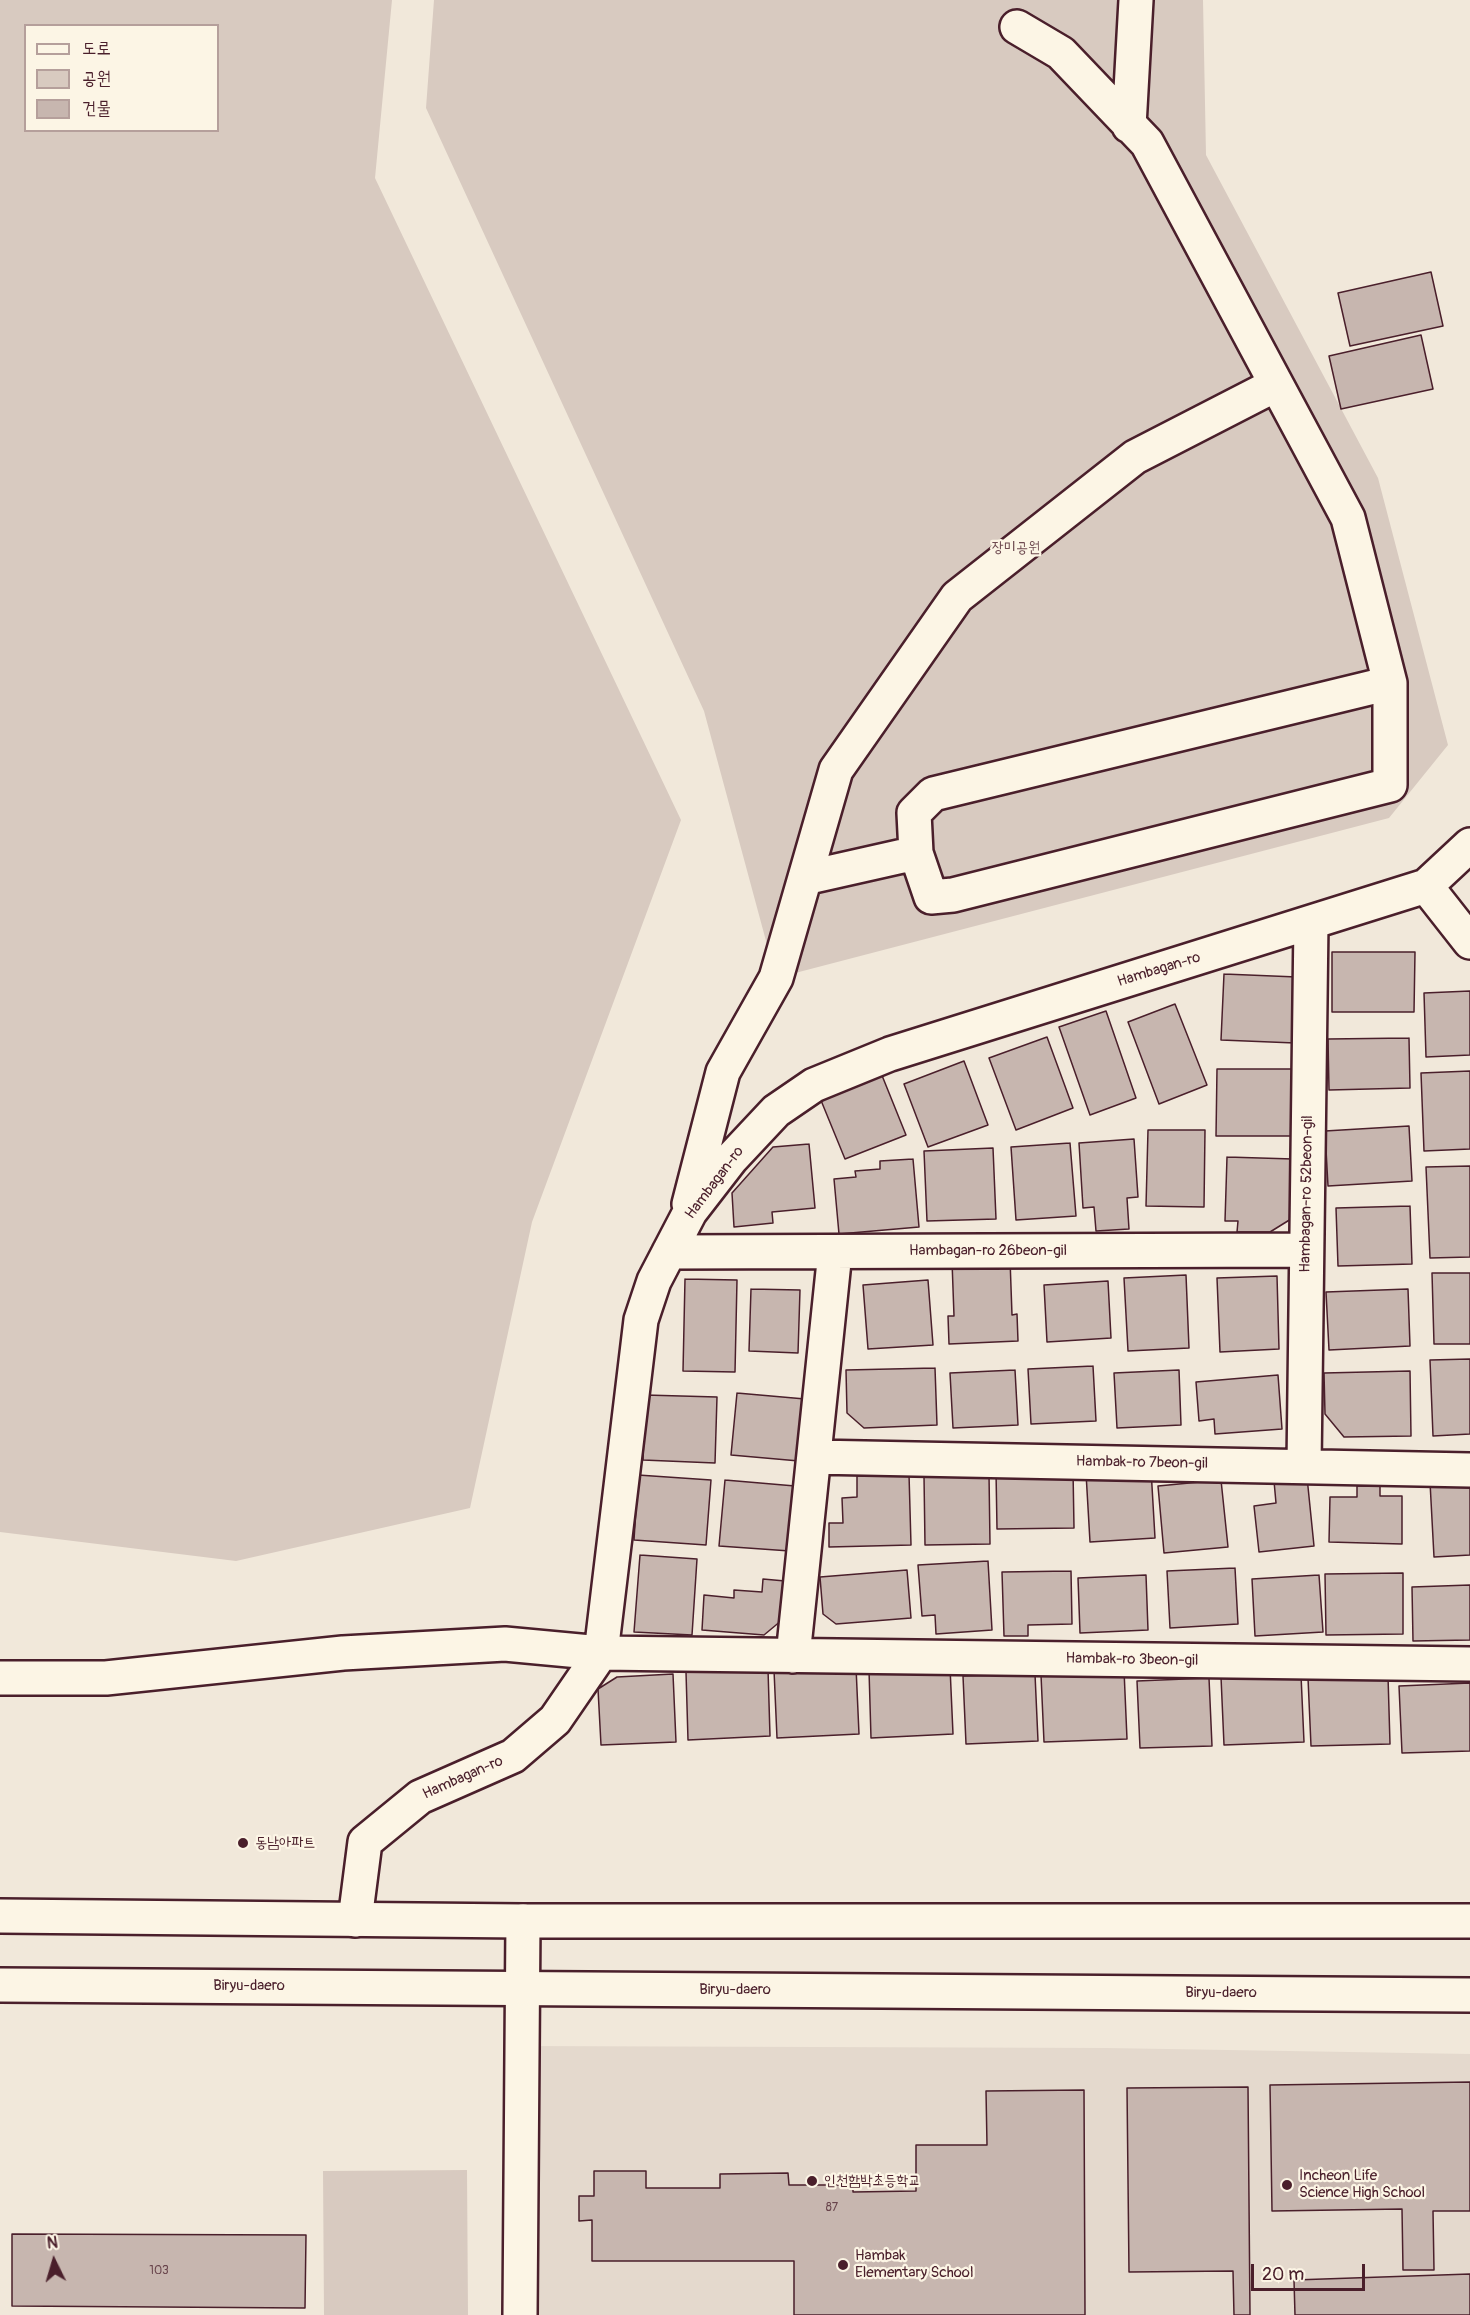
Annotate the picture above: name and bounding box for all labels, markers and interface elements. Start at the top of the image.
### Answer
legend [24,24,219,132]
text: 도로 [82,37,111,60]
text: 공원 [82,67,111,90]
text: 건물 [82,97,111,120]
park label: 장미공원 [992,539,1040,557]
street label: Hambagan-ro [1115,949,1203,991]
street label: Hambagan-ro 52beon-gil [1297,1115,1317,1273]
street label: Hambagan-ro [682,1143,748,1223]
street label: Hambagan-ro 26beon-gil [909,1242,1067,1260]
street label: Hambak-ro 7beon-gil [1076,1453,1208,1473]
street label: Hambak-ro 3beon-gil [1065,1650,1199,1670]
street label: Hambagan-ro [420,1752,506,1804]
place label: 동남아파트 [255,1834,315,1852]
marker: 동남아파트 [236,1836,250,1850]
street label: Biryu-daero [213,1977,285,1995]
street label: Biryu-daero [699,1981,771,1999]
street label: Biryu-daero [1185,1984,1257,2002]
place label: Incheon Life Science High School [1299,2167,1425,2202]
place label: 인천함박초등학교 [824,2172,921,2190]
marker: 인천함박초등학교 [805,2174,819,2188]
marker: Incheon Life Science High School [1280,2178,1294,2192]
house number: 87 [826,2201,838,2215]
north arrow [24,2231,84,2291]
text: N [46,2233,59,2254]
place label: Hambak Elementary School [855,2247,973,2282]
scale bar [1254,2252,1368,2290]
marker: Hambak Elementary School [836,2258,850,2272]
text: 20 m [1262,2263,1304,2286]
house number: 103 [149,2264,169,2278]

